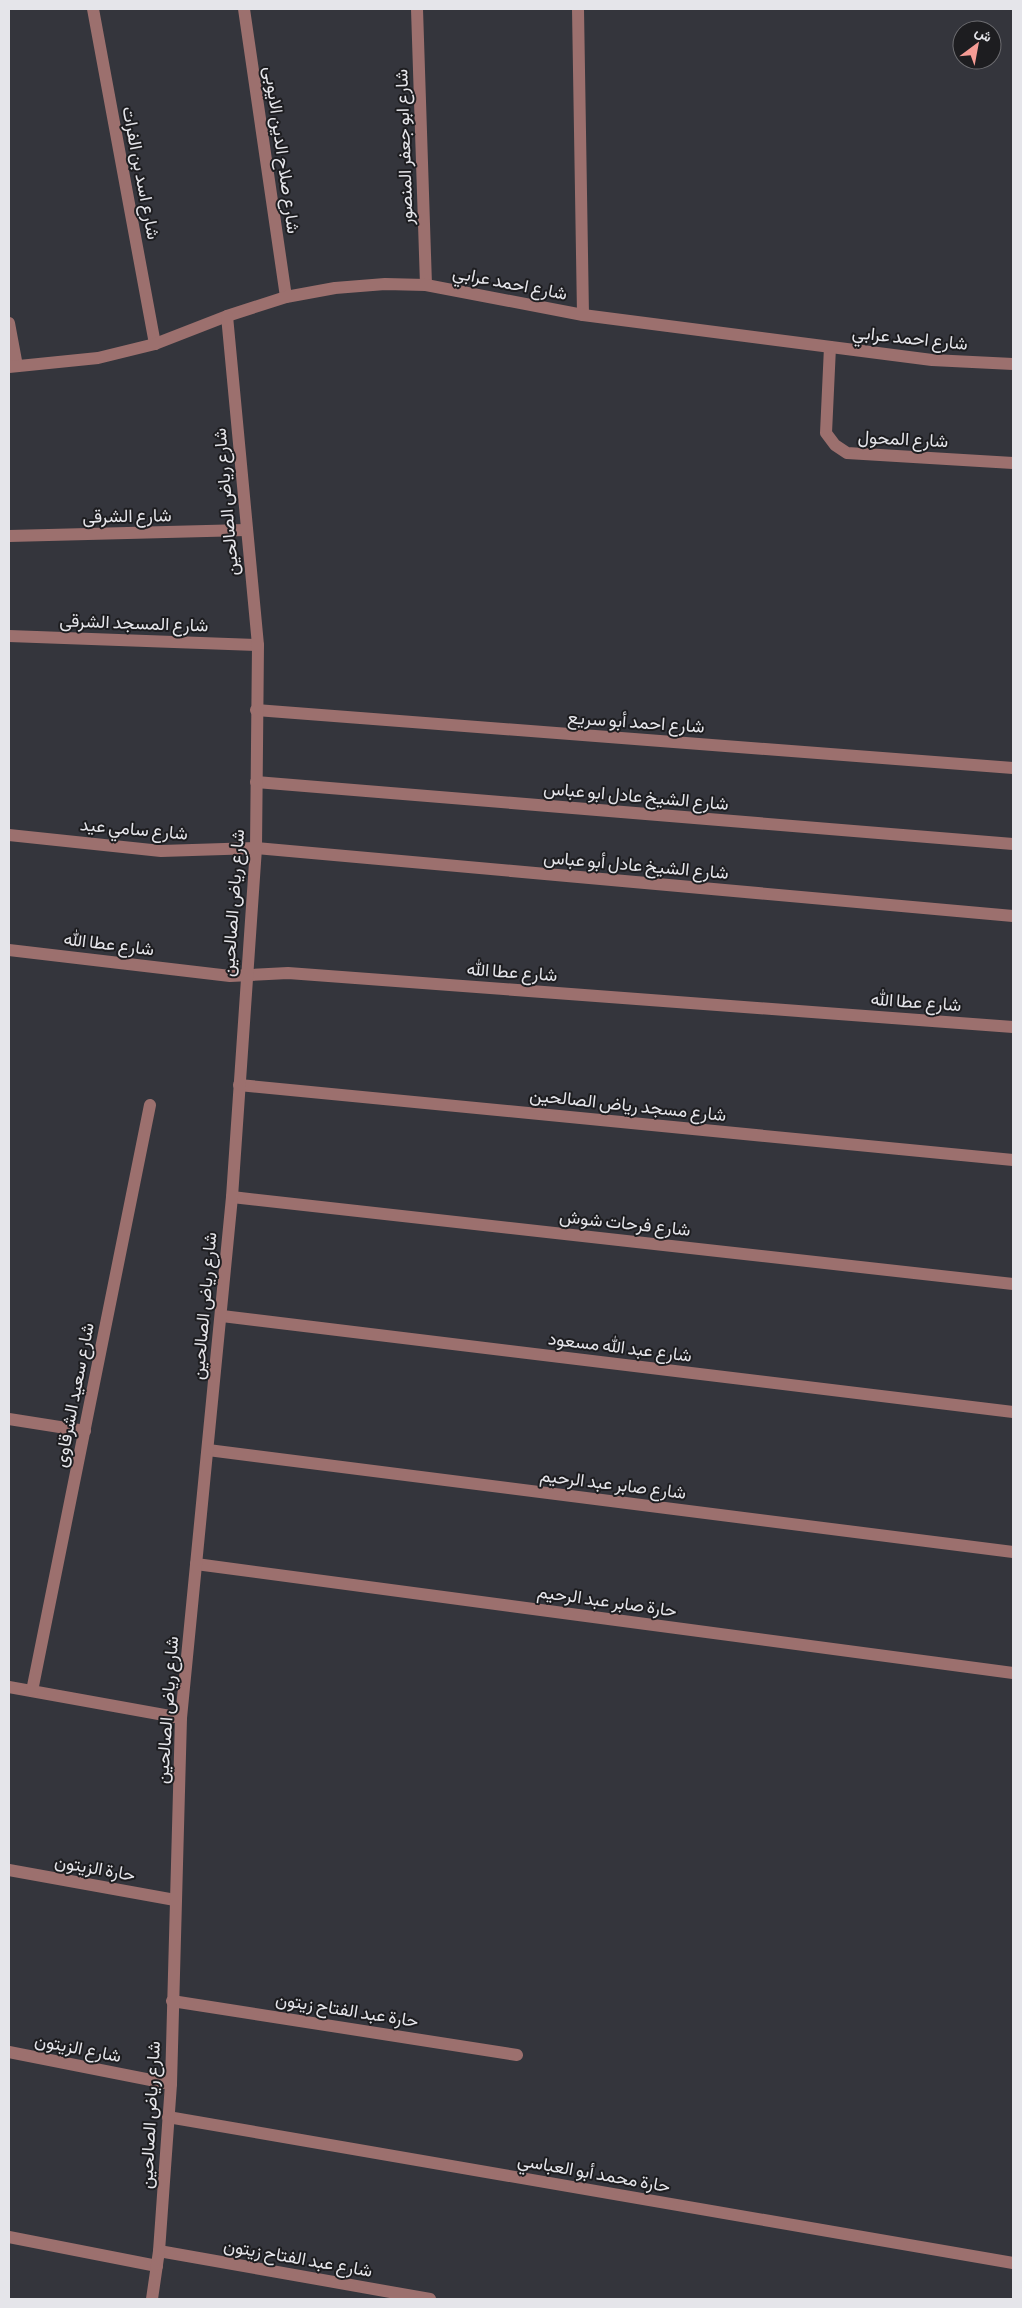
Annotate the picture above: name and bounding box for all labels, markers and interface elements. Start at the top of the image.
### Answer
north arrow [952,20,1002,70]
text: ش [972,24,994,46]
street label: شارع صلاح الدين الايوبى [258,65,302,235]
street label: شارع ابو جعفر المنصور [393,68,419,226]
street label: شارع اسد بن الفرات [116,105,162,242]
street label: شارع احمد عرابي [450,264,569,309]
street label: شارع احمد عرابي [851,324,969,359]
street label: شارع رياض الصالحين [212,427,244,577]
street label: شارع المحول [857,429,949,453]
street label: شارع الشرقى [82,507,172,529]
street label: شارع المسجد الشرقى [59,612,209,638]
street label: شارع احمد أبو سريع [567,707,705,739]
street label: شارع الشيخ عادل ابو عباس [542,780,729,816]
street label: شارع سامي عيد [79,816,189,849]
street label: شارع رياض الصالحين [220,829,250,978]
street label: شارع الشيخ عادل أبو عباس [542,847,729,885]
street label: شارع عطا الله [62,928,156,961]
street label: شارع عطا الله [466,958,558,987]
street label: شارع عطا الله [870,988,962,1017]
street label: شارع مسجد رياض الصالحين [528,1087,727,1127]
street label: شارع فرحات شوش [558,1208,691,1242]
street label: شارع رياض الصالحين [190,1231,222,1381]
street label: شارع سعيد الشرقاوى [52,1321,100,1469]
street label: شارع عبد الله مسعود [547,1327,693,1368]
street label: شارع صابر عبد الرحيم [538,1467,687,1505]
street label: حارة صابر عبد الرحيم [536,1583,678,1623]
street label: شارع رياض الصالحين [154,1636,184,1785]
street label: حارة الزيتون [53,1853,136,1886]
street label: حارة عبد الفتاح زيتون [274,1991,420,2033]
street label: شارع الزيتون [33,2032,123,2068]
street label: شارع رياض الصالحين [138,2041,166,2190]
street label: حارة محمد أبو العباسي [515,2150,672,2201]
street label: شارع عبد الفتاح زيتون [222,2237,374,2283]

